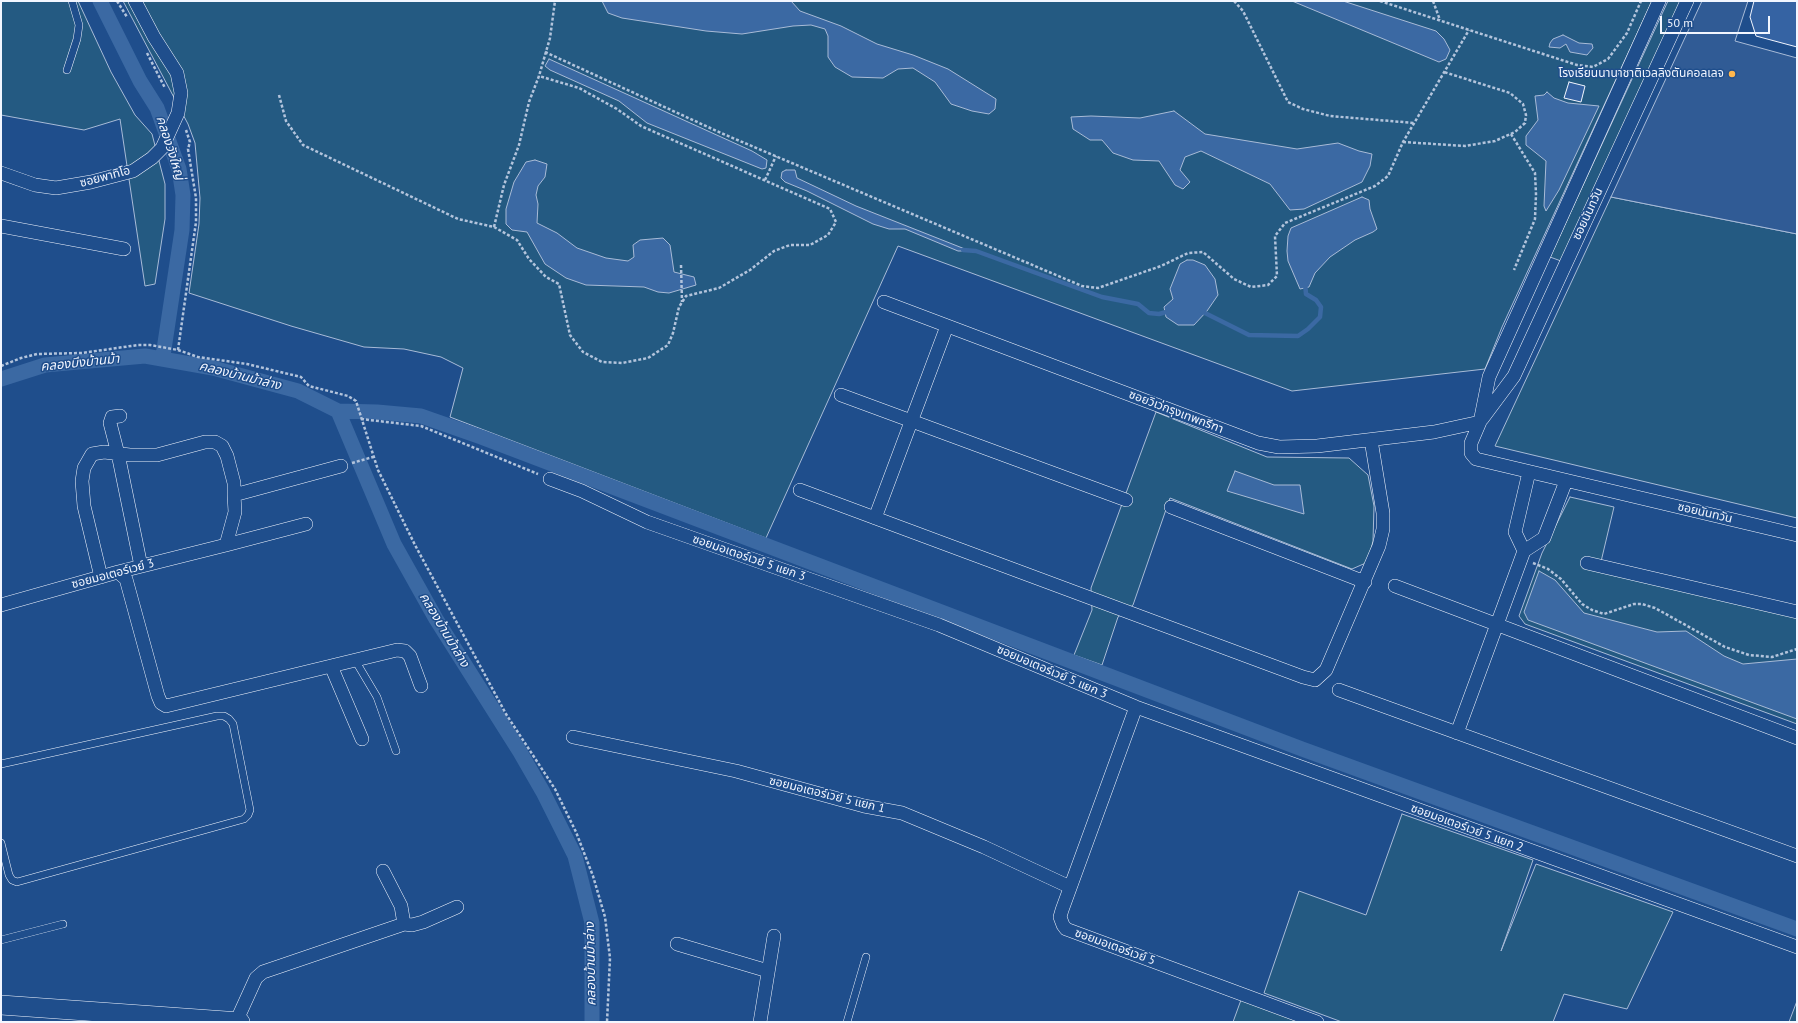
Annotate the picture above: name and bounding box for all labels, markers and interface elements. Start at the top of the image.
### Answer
scale bar [1662,8,1772,34]
text: 50 m [1667,15,1693,30]
place label: โรงเรียนนานาชาติเวลลิงตันคอลเลจ [1559,67,1724,81]
marker: โรงเรียนนานาชาติเวลลิงตันคอลเลจ [1727,69,1737,79]
water label: คลองวังใหญ่ [152,114,188,182]
street label: ซอยพาทิโอ [78,163,132,191]
street label: ซอยนันทวัน [1570,186,1606,242]
water label: คลองบึงบ้านม้า [40,351,120,375]
water label: คลองบ้านม้าล่าง [197,358,283,394]
street label: ซอยวิเว่กรุงเทพกรีฑา [1127,387,1225,437]
street label: ซอยนันทวัน [1676,500,1734,526]
street label: ซอยมอเตอร์เวย์ 5 แยก 3 [691,532,807,584]
street label: ซอยมอเตอร์เวย์ 3 [70,556,156,592]
water label: คลองบ้านม้าล่าง [416,590,472,670]
street label: ซอยมอเตอร์เวย์ 5 แยก 3 [995,642,1109,702]
street label: ซอยมอเตอร์เวย์ 5 แยก 1 [768,774,886,816]
street label: ซอยมอเตอร์เวย์ 5 แยก 2 [1409,801,1525,855]
water label: คลองบ้านม้าล่าง [582,922,600,1006]
street label: ซอยมอเตอร์เวย์ 5 [1073,926,1157,968]

